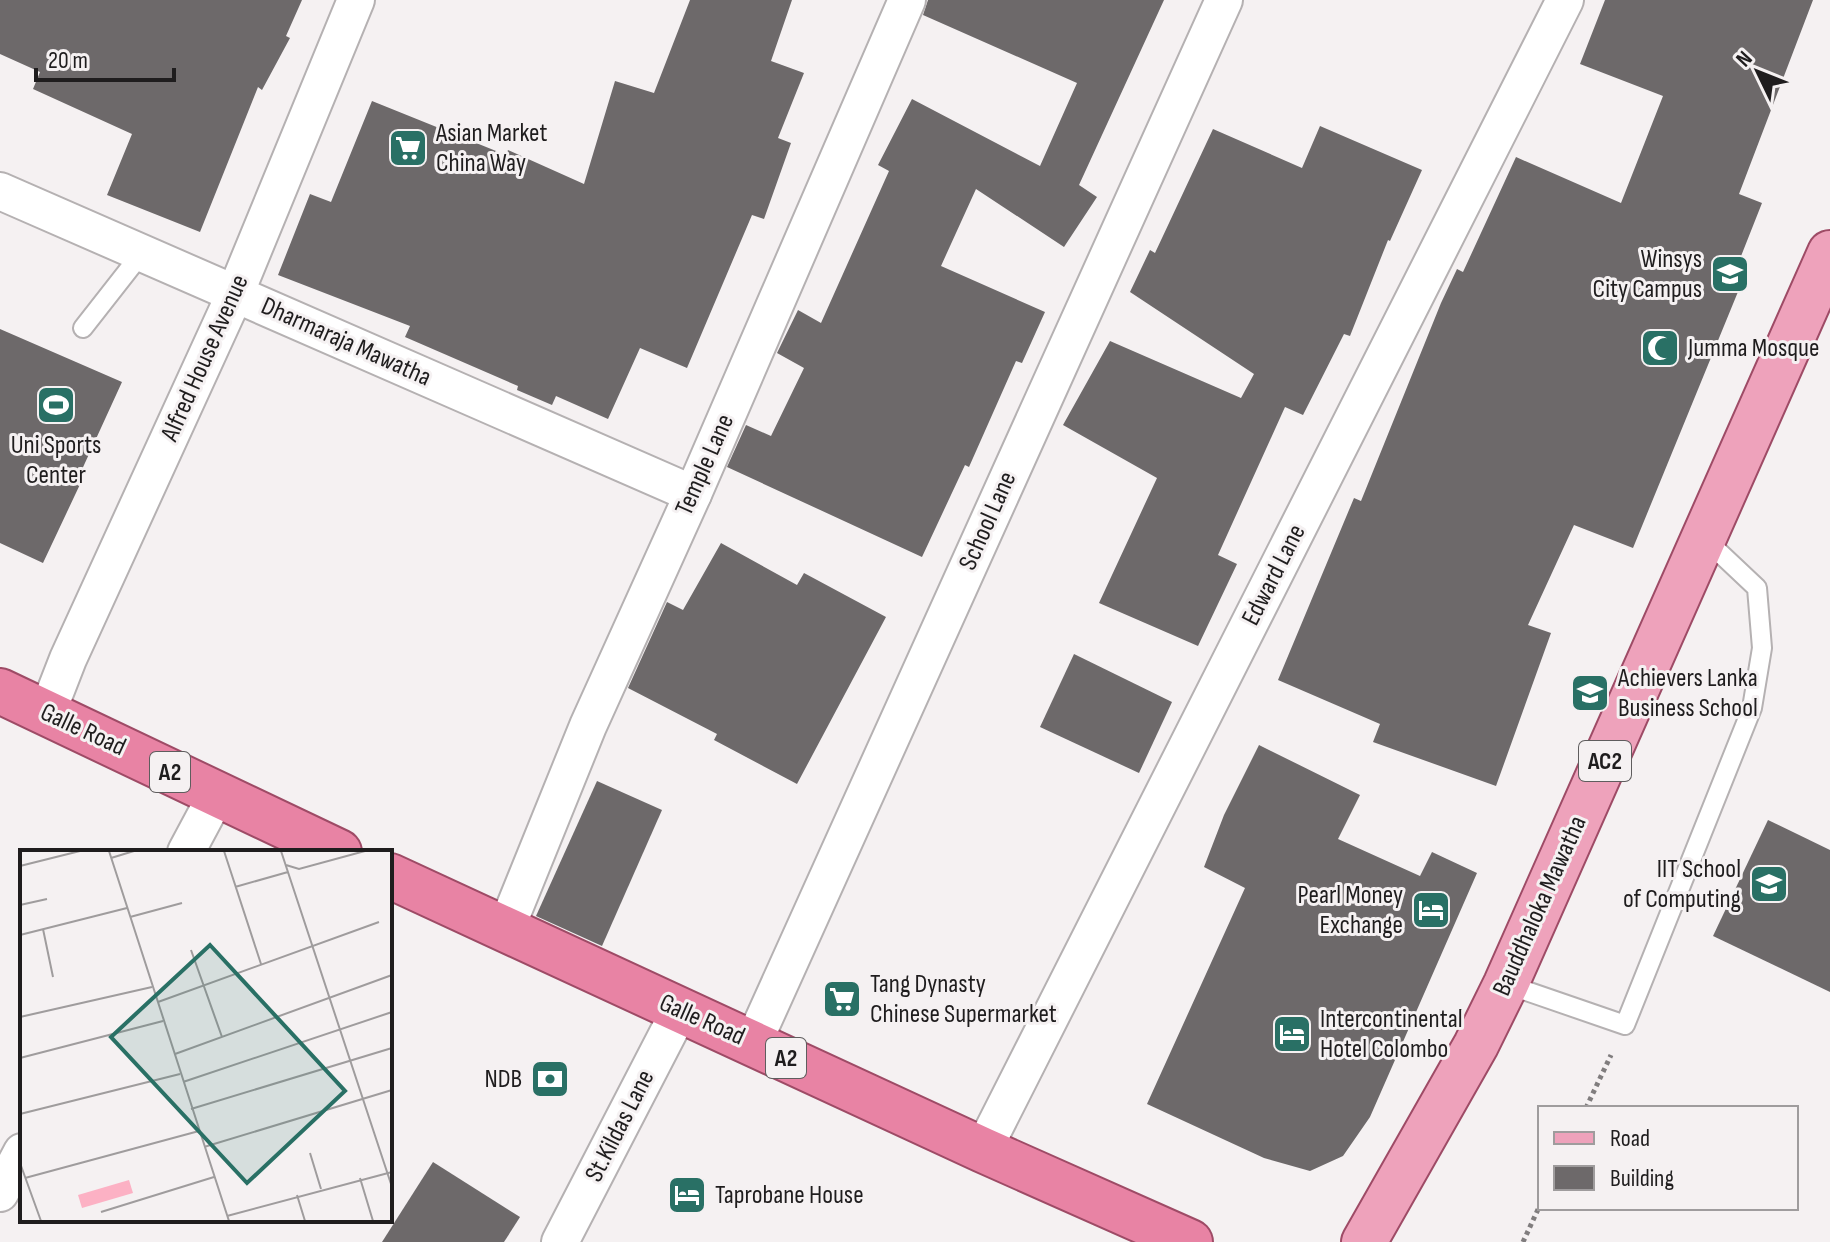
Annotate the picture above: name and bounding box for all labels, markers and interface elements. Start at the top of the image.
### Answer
scale bar [36,32,174,82]
north arrow [1718,32,1798,112]
text: 20 m [48,46,88,75]
text: N [1731,46,1758,73]
place label: Asian Market China Way [435,118,547,179]
supermarket icon: Asian Market China Way [387,127,429,169]
place label: Winsys City Campus [1593,244,1702,305]
school or university icon: Winsys City Campus [1709,253,1751,295]
street label: Alfred House Avenue [154,270,255,447]
street label: Dharmaraja Mawatha [256,291,436,393]
mosque icon: Jumma Mosque [1639,327,1681,369]
place label: Jumma Mosque [1687,333,1819,364]
sports icon: Uni Sports Center [35,384,77,426]
street label: Temple Lane [669,410,741,520]
place label: Uni Sports Center [11,430,101,491]
street label: School Lane [953,467,1023,575]
street label: Edward Lane [1235,519,1313,631]
place label: Achievers Lanka Business School [1617,663,1758,724]
school or university icon: Achievers Lanka Business School [1569,672,1611,714]
street label: Galle Road [35,697,131,763]
road number: AC2 [1579,741,1631,781]
road number: A2 [150,752,190,792]
street label: Bauddhaloka Mawatha [1486,811,1594,1001]
inset map [20,850,392,1222]
place label: IIT School of Computing [1623,854,1741,915]
school or university icon: IIT School of Computing [1748,863,1790,905]
place label: Pearl Money Exchange [1297,880,1403,941]
hotel icon: Pearl Money Exchange [1410,889,1452,931]
place label: Tang Dynasty Chinese Supermarket [870,969,1057,1030]
supermarket icon: Tang Dynasty Chinese Supermarket [821,978,863,1020]
street label: Galle Road [654,987,750,1053]
place label: Intercontinental Hotel Colombo [1320,1004,1462,1065]
hotel icon: Intercontinental Hotel Colombo [1271,1013,1313,1055]
road number: A2 [766,1038,806,1078]
bank icon: NDB [529,1058,571,1100]
place label: NDB [484,1064,522,1095]
street label: St.Kildas Lane [579,1065,661,1187]
legend [1538,1106,1798,1210]
text: Road [1610,1124,1650,1153]
text: Building [1610,1164,1674,1193]
hotel icon: Taprobane House [666,1174,708,1216]
place label: Taprobane House [715,1180,864,1211]

